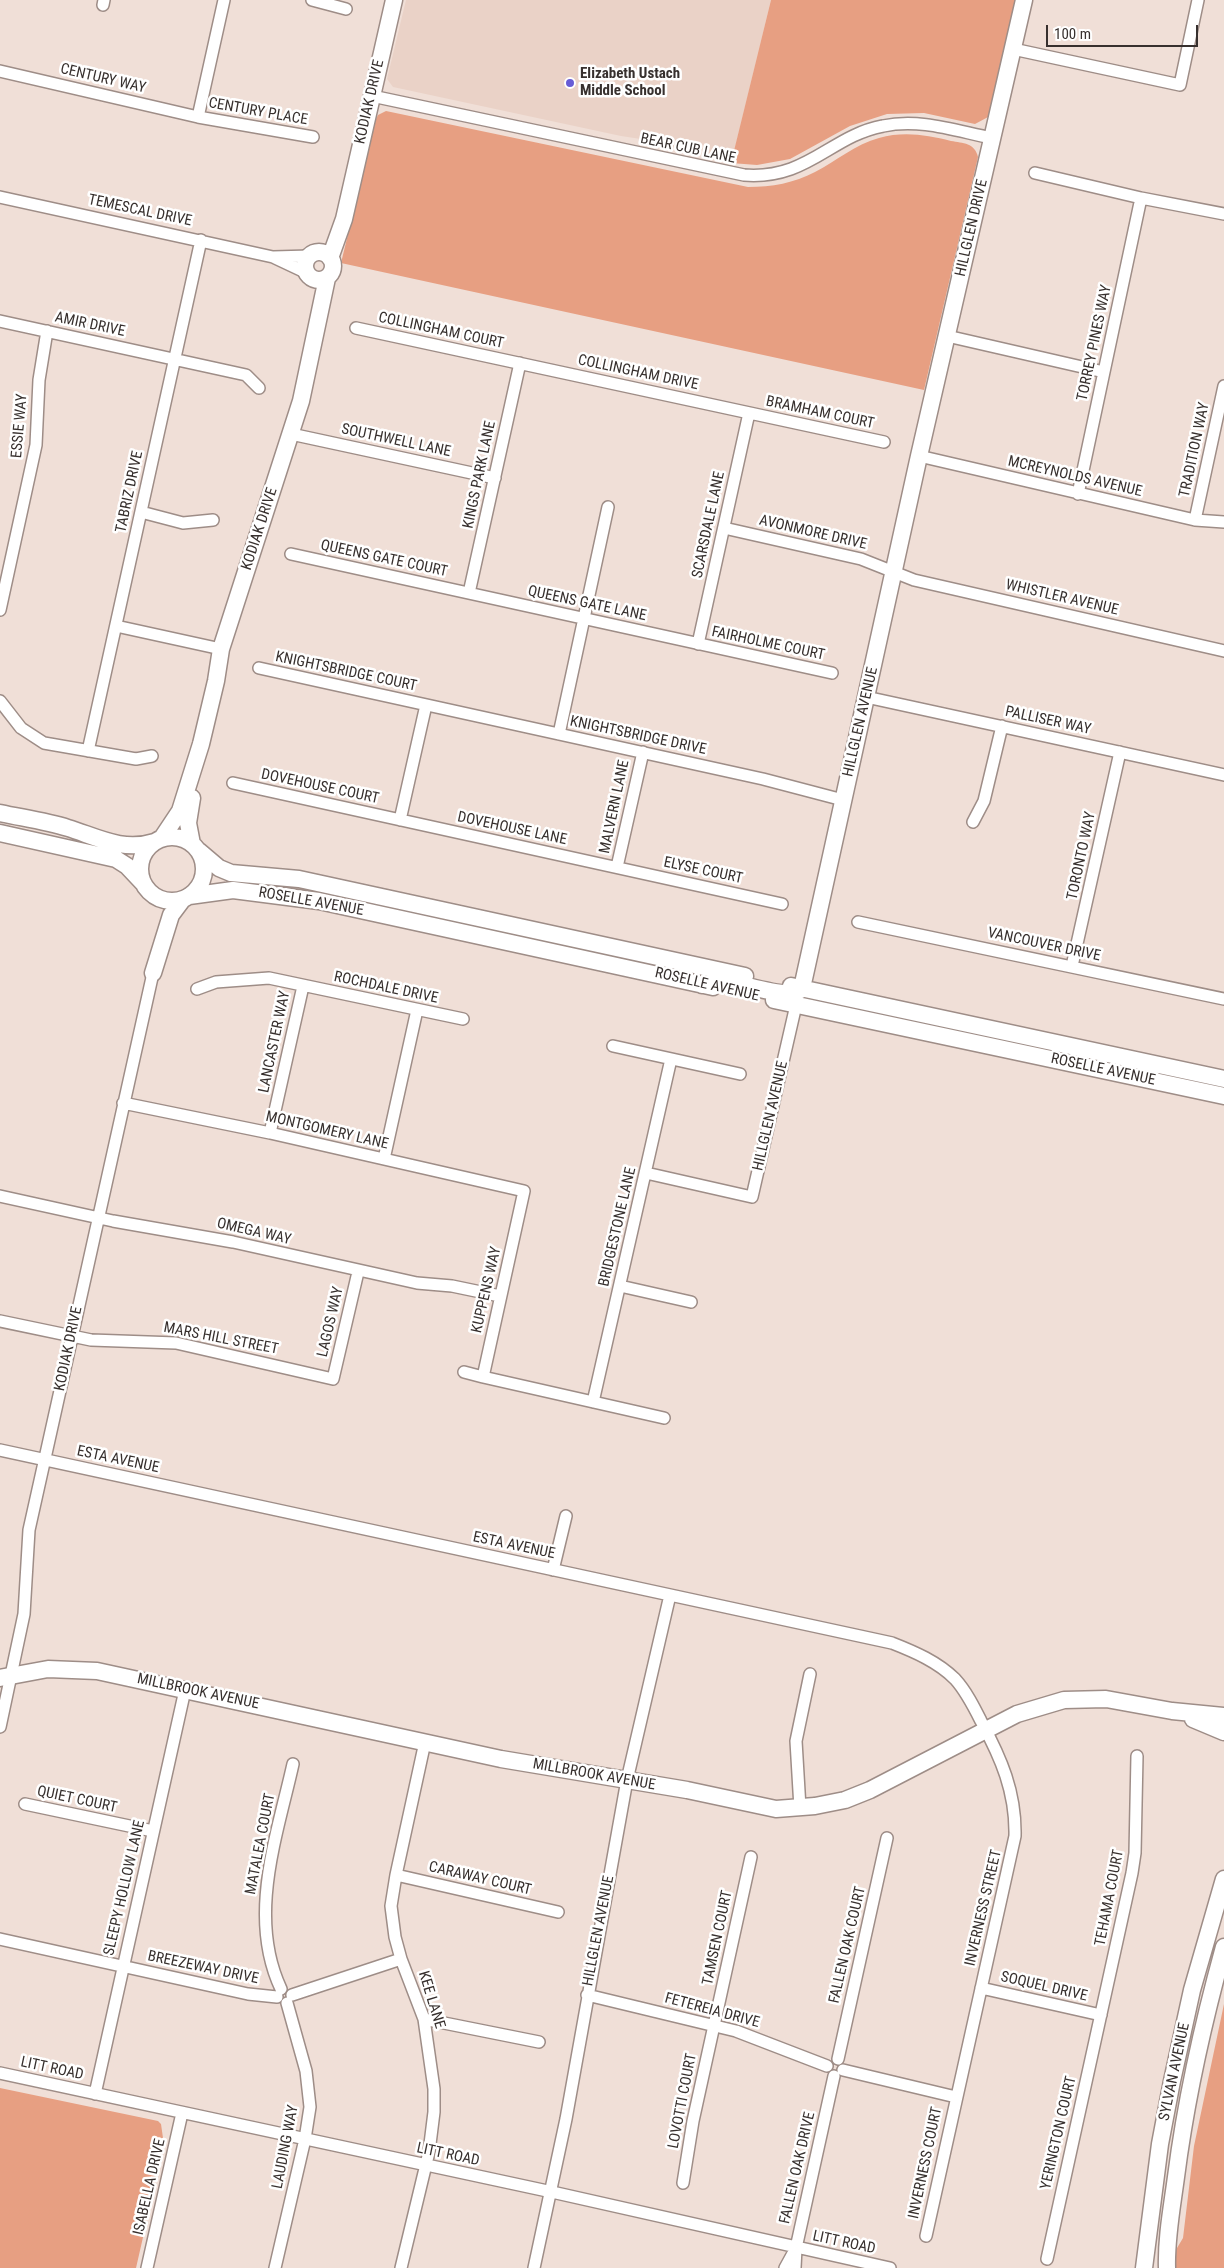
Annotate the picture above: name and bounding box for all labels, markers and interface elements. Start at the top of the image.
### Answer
scale bar [1049,15,1202,47]
text: 100 m [1054,25,1091,43]
street label: KODIAK DRIVE [352,58,388,146]
street label: CENTURY WAY [59,60,147,98]
place label: Elizabeth Ustach Middle School [580,65,680,100]
marker: Elizabeth Ustach Middle School [564,77,576,89]
street label: CENTURY PLACE [207,94,309,130]
street label: BEAR CUB LANE [639,130,737,168]
street label: HILLGLEN DRIVE [952,178,992,278]
street label: TEMESCAL DRIVE [86,191,194,231]
street label: TORREY PINES WAY [1074,283,1116,403]
street label: AMIR DRIVE [53,309,127,341]
street label: COLLINGHAM COURT [377,309,505,353]
street label: COLLINGHAM DRIVE [576,351,700,395]
street label: ESSIE WAY [8,393,32,459]
street label: BRAMHAM COURT [764,393,876,433]
street label: TRADITION WAY [1176,401,1214,499]
street label: KINGS PARK LANE [460,420,500,530]
street label: SOUTHWELL LANE [340,421,452,461]
street label: TABRIZ DRIVE [113,449,147,535]
street label: MCREYNOLDS AVENUE [1006,453,1144,501]
street label: SCARSDALE LANE [689,470,729,580]
street label: KODIAK DRIVE [238,485,282,573]
street label: AVONMORE DRIVE [757,512,869,554]
street label: QUEENS GATE COURT [319,537,449,581]
street label: WHISTLER AVENUE [1004,576,1120,620]
street label: QUEENS GATE LANE [526,583,648,625]
street label: FAIRHOLME COURT [710,623,826,665]
street label: KNIGHTSBRIDGE COURT [274,648,418,696]
street label: HILLGLEN AVENUE [840,665,882,779]
street label: PALLISER WAY [1003,703,1093,739]
street label: KNIGHTSBRIDGE DRIVE [568,713,708,759]
street label: MALVERN LANE [596,759,634,855]
street label: DOVEHOUSE COURT [260,766,380,808]
street label: DOVEHOUSE LANE [456,809,568,849]
street label: TORONTO WAY [1064,810,1100,902]
street label: ELYSE COURT [662,854,744,888]
street label: ROSELLE AVENUE [257,884,365,920]
street label: VANCOUVER DRIVE [986,924,1102,966]
street label: ROSELLE AVENUE [653,964,761,1006]
street label: ROCHDALE DRIVE [332,968,440,1008]
street label: LANCASTER WAY [255,989,295,1095]
street label: ROSELLE AVENUE [1049,1050,1157,1090]
street label: HILLGLEN AVENUE [750,1059,792,1173]
street label: MONTGOMERY LANE [264,1108,390,1154]
street label: BRIDGESTONE LANE [596,1166,640,1288]
street label: OMEGA WAY [215,1215,293,1249]
street label: KUPPENS WAY [468,1245,506,1335]
street label: LAGOS WAY [314,1285,348,1359]
street label: KODIAK DRIVE [51,1305,87,1393]
street label: MARS HILL STREET [162,1319,280,1359]
street label: ESTA AVENUE [75,1443,161,1477]
street label: ESTA AVENUE [471,1529,557,1563]
street label: MILLBROOK AVENUE [135,1670,261,1714]
street label: MILLBROOK AVENUE [531,1755,657,1795]
street label: QUIET COURT [35,1783,119,1817]
street label: MATALEA COURT [242,1792,280,1896]
street label: SLEEPY HOLLOW LANE [101,1819,149,1957]
street label: INVERNESS STREET [962,1848,1006,1968]
street label: TEHAMA COURT [1092,1848,1128,1948]
street label: CARAWAY COURT [427,1858,533,1900]
street label: HILLGLEN AVENUE [579,1874,619,1988]
street label: FALLEN OAK COURT [826,1885,870,2005]
street label: TAMSEN COURT [699,1889,737,1987]
street label: BREEZEWAY DRIVE [146,1947,260,1989]
street label: SOQUEL DRIVE [999,1968,1089,2006]
street label: KEE LANE [414,1969,448,2031]
street label: FETEREIA DRIVE [663,1990,761,2032]
street label: SYLVAN AVENUE [1156,2021,1194,2123]
street label: LOVOTTI COURT [665,2052,701,2150]
street label: LITT ROAD [19,2054,85,2084]
street label: YERINGTON COURT [1037,2075,1081,2191]
street label: LAUDING WAY [269,2104,303,2190]
street label: INVERNESS COURT [905,2105,947,2221]
street label: FALLEN OAK DRIVE [776,2110,820,2226]
street label: ISABELLA DRIVE [130,2137,170,2237]
street label: LITT ROAD [415,2140,481,2170]
street label: LITT ROAD [811,2228,877,2258]

